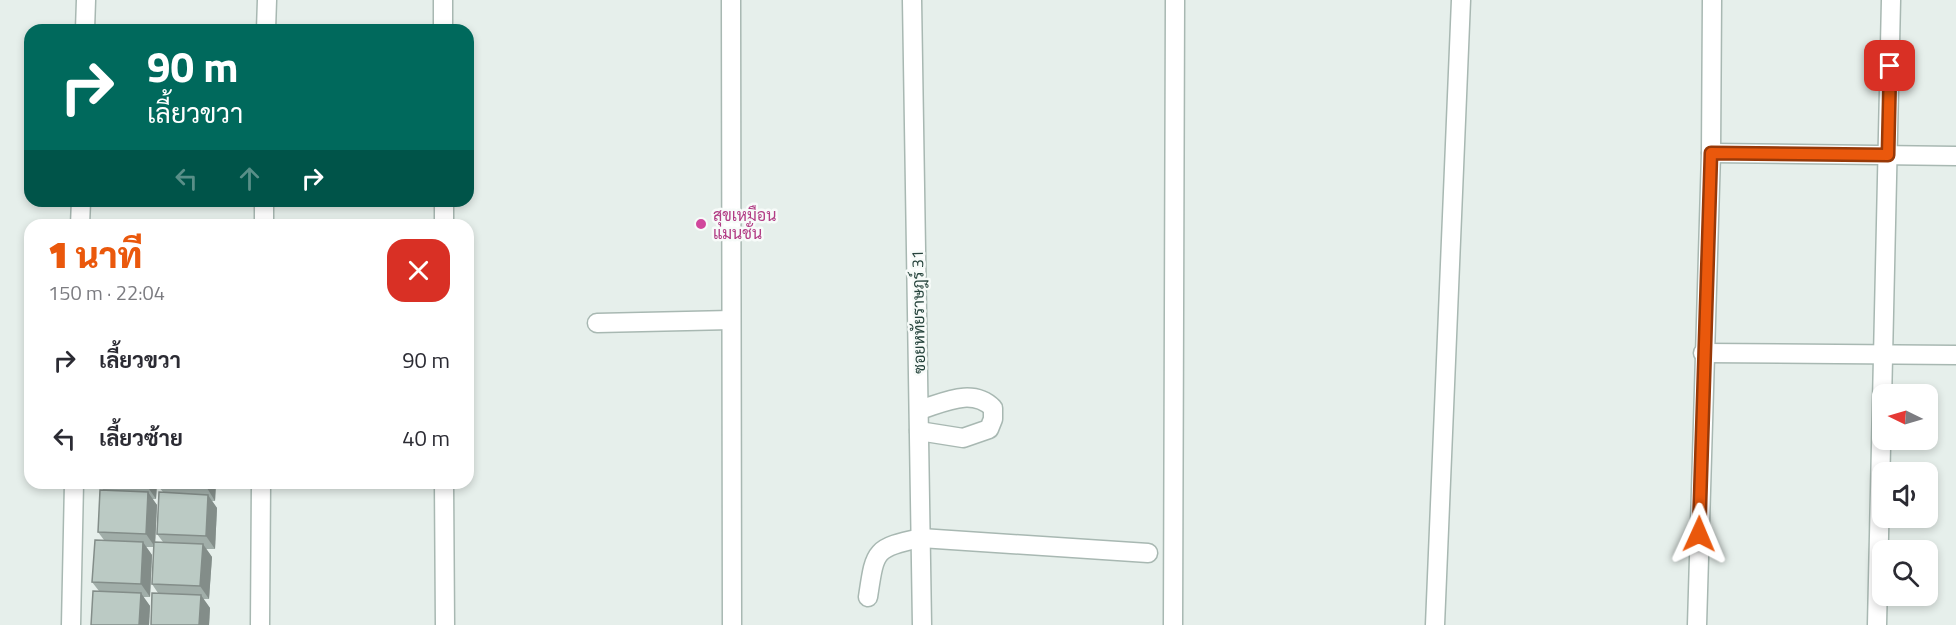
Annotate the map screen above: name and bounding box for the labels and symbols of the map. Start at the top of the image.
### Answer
pin [1864,40,1915,91]
place label: สุขเหมือน แมนชั่น [713,203,776,245]
marker: สุขเหมือน แมนชั่น [694,217,708,231]
street label: ซอยหทัยราษฎร์ 31 [905,250,931,374]
north arrow [1872,384,1938,450]
position arrow [1667,502,1731,566]

